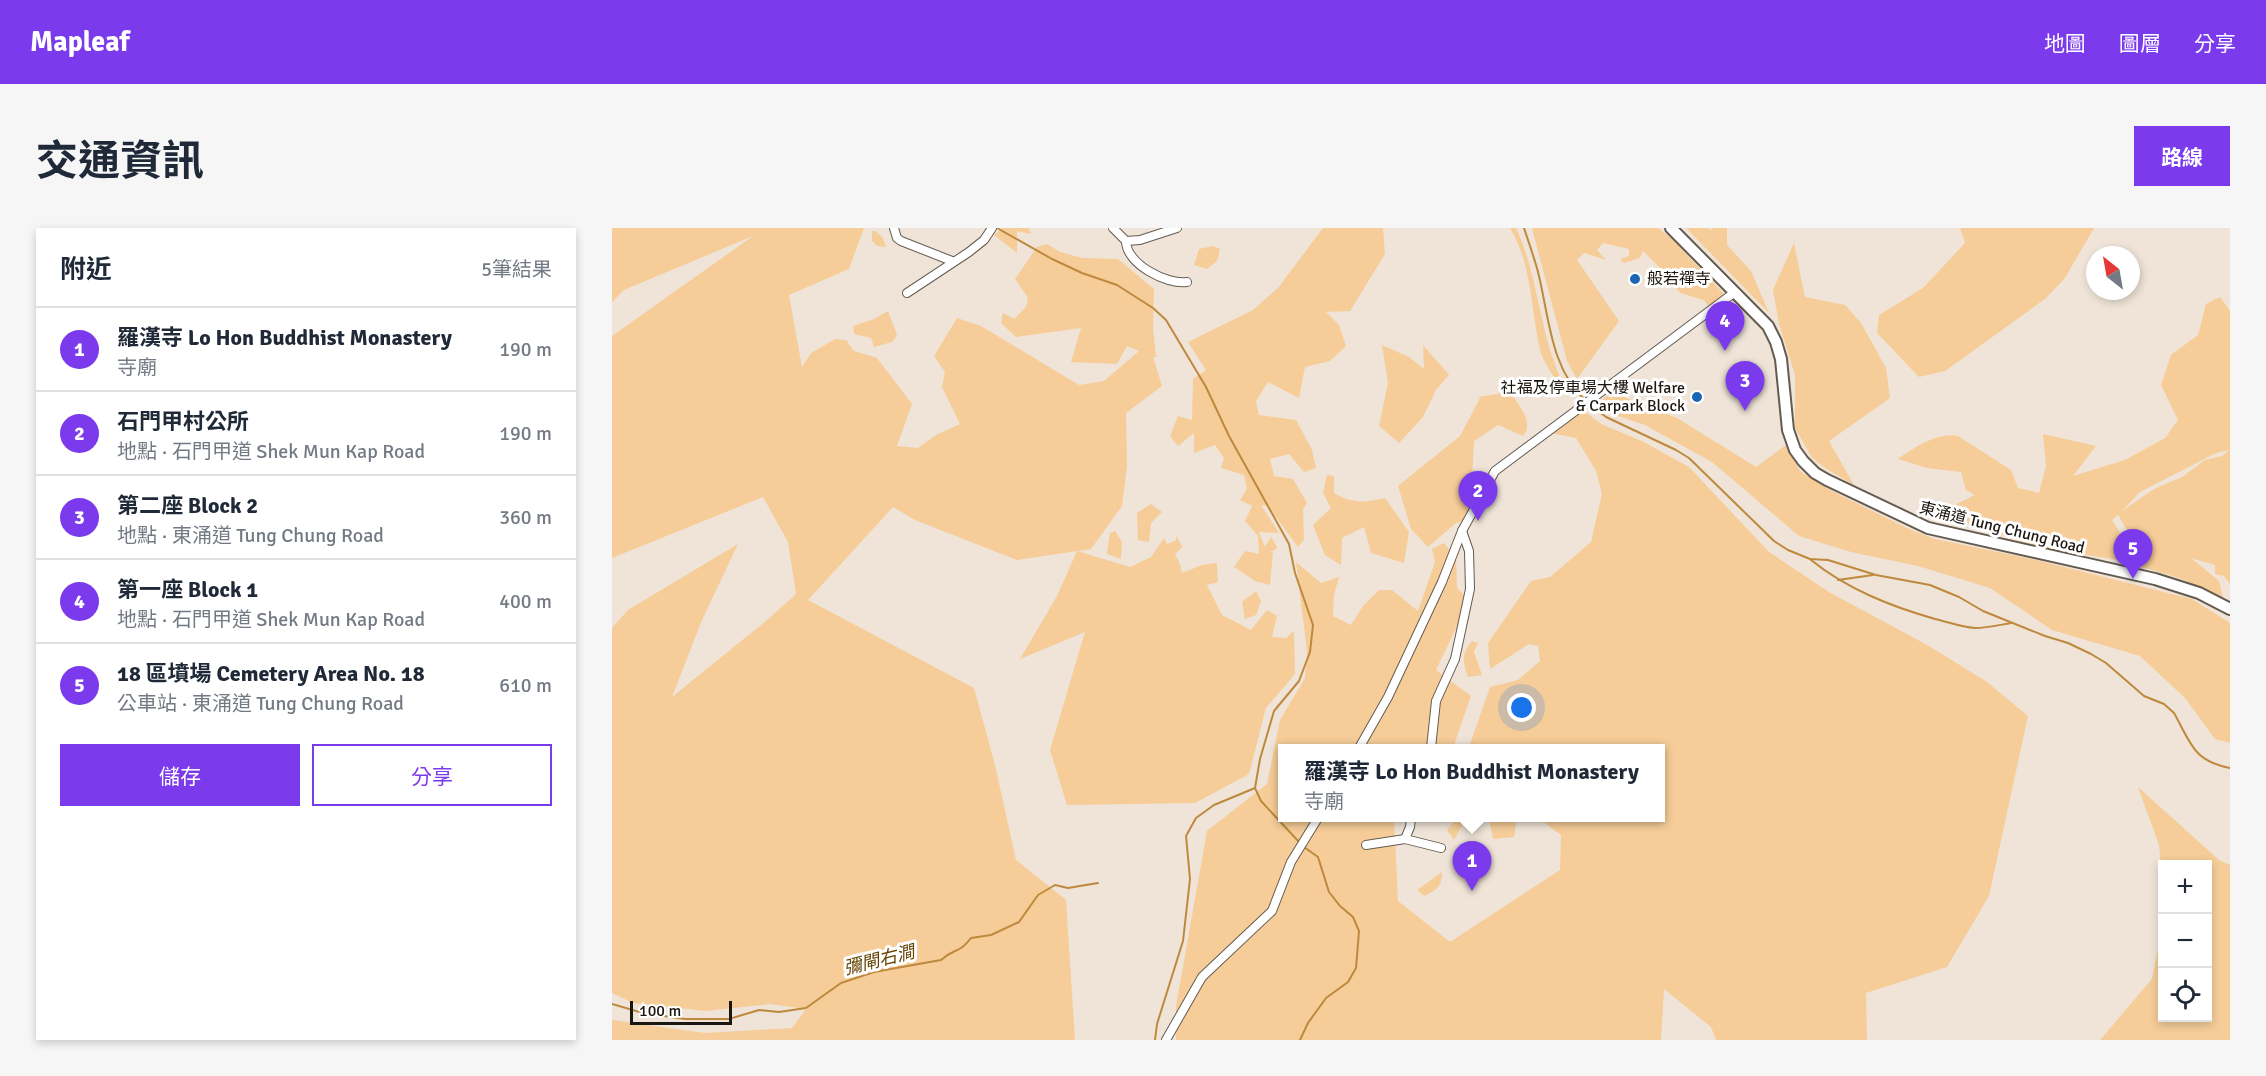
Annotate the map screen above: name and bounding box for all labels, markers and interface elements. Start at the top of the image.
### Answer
text: Mapleaf [30,25,130,59]
text: 地圖 [2044,31,2086,57]
text: 圖層 [2119,31,2161,57]
text: 分享 [2194,31,2236,57]
button: 路線 [2134,126,2230,186]
text: 交通資訊 [36,136,204,187]
north arrow [2086,246,2140,300]
text: 附近 [60,254,112,286]
text: 5筆結果 [481,257,552,282]
place label: 般若禪寺 [1647,269,1711,289]
marker: 般若禪寺 [1628,272,1642,286]
pin: 4 [1706,302,1744,351]
text: 羅漢寺 Lo Hon Buddhist Monastery [117,324,452,351]
text: 1 [74,337,85,362]
text: 190 m [499,337,552,362]
text: 寺廟 [117,355,157,380]
pin: 3 [1726,362,1764,411]
place label: 社福及停車場大樓 Welfare & Carpark Block [1501,378,1685,416]
marker: 社福及停車場大樓 Welfare & Carpark Block [1690,390,1704,404]
text: 石門甲村公所 [117,408,249,435]
text: 2 [74,421,85,446]
text: 190 m [499,421,552,446]
text: 地點 · 石門甲道 Shek Mun Kap Road [117,439,425,464]
pin: 2 [1458,472,1498,521]
text: 第二座 Block 2 [117,492,258,519]
street label: 東涌道 Tung Chung Road [1917,498,2087,558]
text: 3 [74,505,85,530]
text: 360 m [499,505,552,530]
text: 地點 · 東涌道 Tung Chung Road [117,523,384,548]
pin: 5 [2114,530,2152,579]
text: 第一座 Block 1 [117,576,258,603]
text: 4 [74,589,85,614]
text: 400 m [499,589,552,614]
text: 地點 · 石門甲道 Shek Mun Kap Road [117,607,425,632]
text: 18 區墳場 Cemetery Area No. 18 [117,660,425,687]
text: 5 [74,673,85,698]
text: 610 m [499,673,552,698]
text: 公車站 · 東涌道 Tung Chung Road [117,691,404,716]
your location [1507,693,1536,722]
button: 儲存 [60,744,300,806]
button: 分享 [312,744,552,806]
popup [1278,744,1665,822]
text: 羅漢寺 Lo Hon Buddhist Monastery [1304,758,1639,785]
text: 寺廟 [1304,789,1344,814]
pin: 1 [1452,842,1492,891]
map controls [2158,860,2212,1022]
button: + [2158,860,2212,914]
button: − [2158,914,2212,968]
water label: 彌閘右澗 [841,940,920,979]
button: locate [2158,968,2212,1022]
scale bar [630,998,732,1026]
text: 100 m [639,1001,681,1021]

